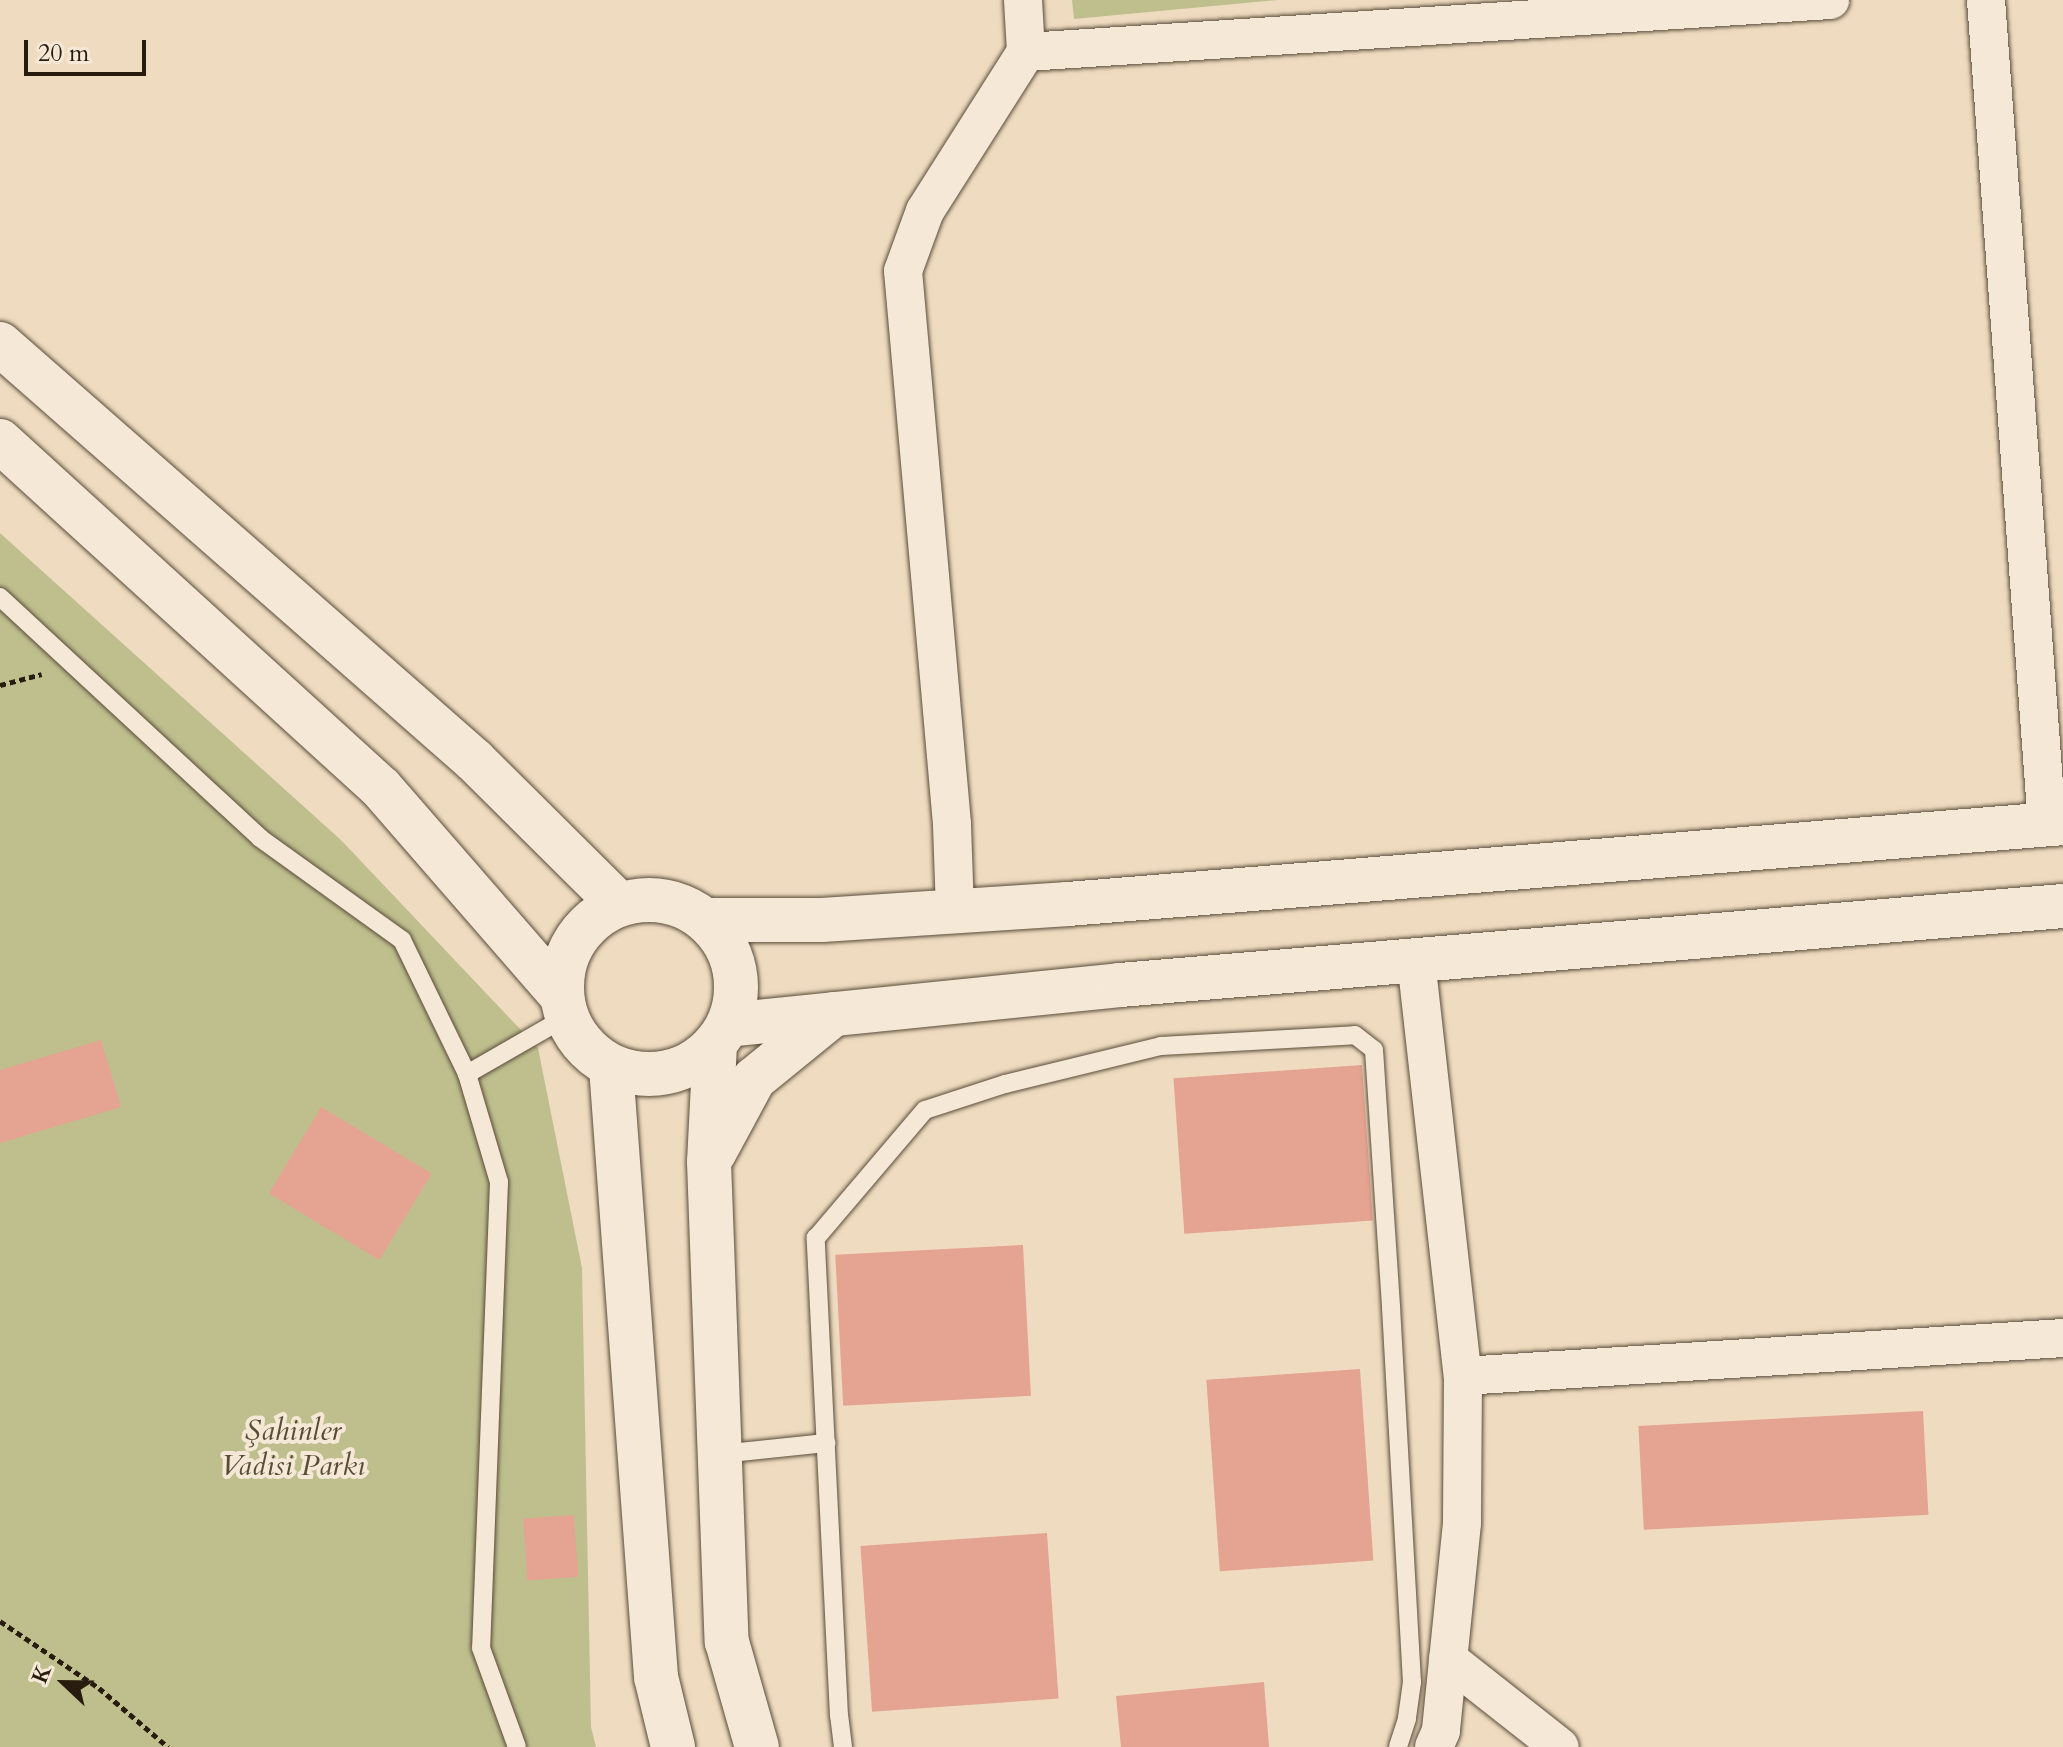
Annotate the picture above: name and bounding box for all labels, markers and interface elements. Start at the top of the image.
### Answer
scale bar [28,24,150,74]
text: 20 m [38,37,89,70]
park label: Şahinler Vadisi Parkı [221,1413,365,1484]
north arrow [24,1643,104,1723]
text: K [24,1660,59,1688]

